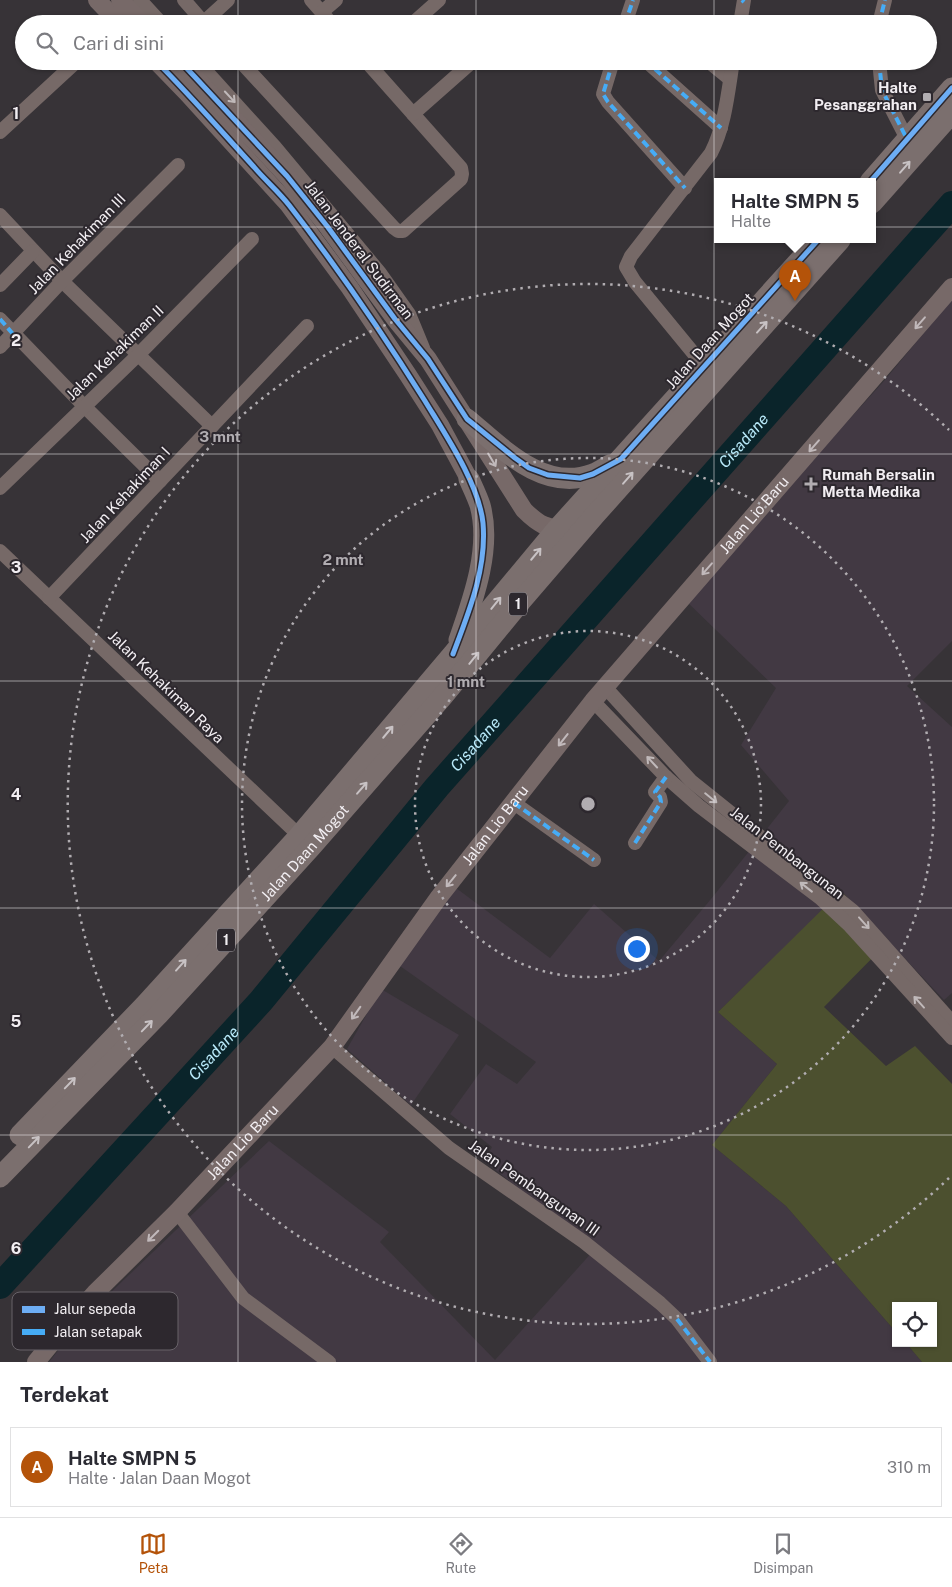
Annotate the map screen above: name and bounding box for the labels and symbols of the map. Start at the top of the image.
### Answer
place label: Halte Pesanggrahan [814,79,917,113]
one-way arrow [224,91,236,104]
marker: Halte Pesanggrahan [921,91,933,103]
text: 1 [13,104,19,123]
one-way arrow [899,160,911,173]
street label: Jalan Jenderal Sudirman [302,177,417,322]
street label: Jalan Kehakiman III [24,190,129,297]
pin: A [779,260,811,301]
street label: Jalan Daan Mogot [662,289,757,392]
street label: Jalan Kehakiman II [62,302,167,403]
one-way arrow [914,317,926,330]
one-way arrow [756,321,768,334]
text: 2 [11,331,21,350]
water label: Cisadane [714,409,773,472]
text: 3 mnt [199,428,241,445]
one-way arrow [808,440,819,453]
street label: Jalan Kehakiman I [76,443,173,546]
one-way arrow [487,453,497,467]
place label: Rumah Bersalin Metta Medika [822,466,935,500]
one-way arrow [622,472,633,485]
street label: Jalan Lio Baru [716,473,792,557]
marker: Rumah Bersalin Metta Medika [804,477,818,491]
one-way arrow [530,548,541,561]
text: 2 mnt [322,551,364,568]
text: 3 [11,558,21,577]
one-way arrow [702,562,713,575]
road number: 1 [509,592,527,616]
one-way arrow [490,597,501,610]
street label: Jalan Kehakiman Raya [105,627,228,746]
one-way arrow [468,652,479,665]
text: 1 mnt [447,673,485,690]
water label: Cisadane [446,713,505,775]
one-way arrow [382,726,393,739]
one-way arrow [557,733,568,746]
one-way arrow [646,756,658,769]
one-way arrow [356,782,368,795]
street label: Jalan Lio Baru [458,782,532,868]
text: 4 [11,785,22,804]
one-way arrow [705,792,718,803]
centre of rings [579,795,597,813]
street label: Jalan Daan Mogot [257,801,352,904]
street label: Jalan Pembangunan [727,803,847,902]
one-way arrow [446,875,457,888]
one-way arrow [800,881,813,892]
one-way arrow [858,917,870,930]
road number: 1 [217,928,235,952]
your location [624,936,650,962]
one-way arrow [175,958,187,971]
one-way arrow [913,996,925,1009]
one-way arrow [351,1006,361,1020]
text: 5 [11,1012,22,1031]
one-way arrow [141,1019,153,1032]
water label: Cisadane [184,1022,243,1084]
one-way arrow [64,1077,76,1089]
street label: Jalan Lio Baru [203,1101,282,1183]
one-way arrow [28,1136,40,1148]
street label: Jalan Pembangunan III [466,1136,603,1239]
one-way arrow [146,1230,159,1242]
text: 6 [11,1239,21,1258]
legend [12,1292,178,1350]
text: Jalur sepeda [54,1301,136,1317]
text: Jalan setapak [54,1324,142,1340]

